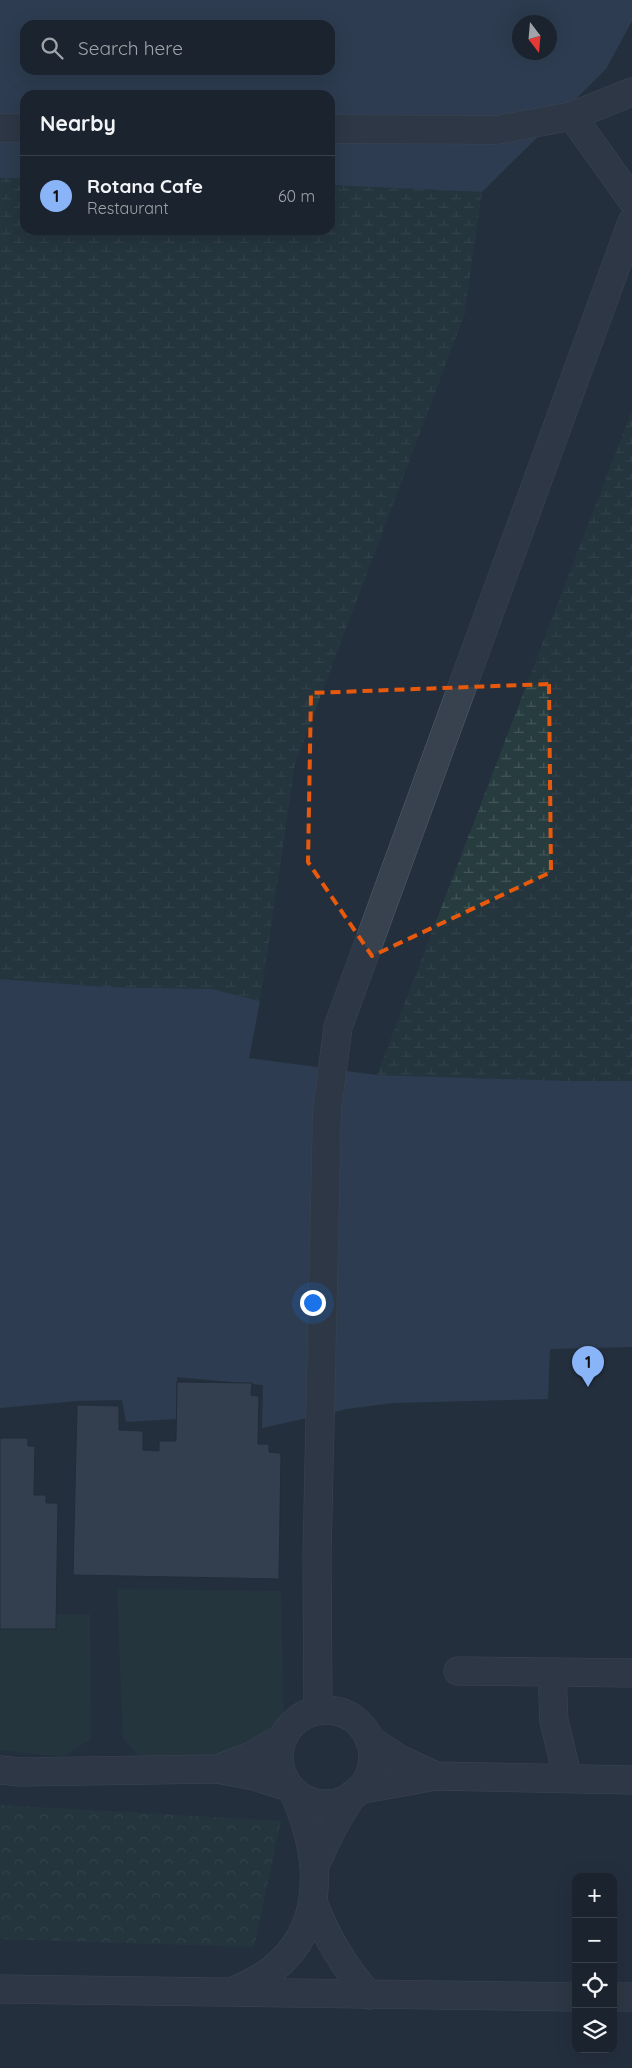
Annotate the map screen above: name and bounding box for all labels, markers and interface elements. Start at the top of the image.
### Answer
north arrow [512,15,557,60]
search box [20,20,335,75]
icon: search [38,34,66,62]
text: Search here [78,36,183,60]
text: Nearby [40,110,116,136]
text: Rotana Cafe [87,174,203,198]
text: 1 [53,186,59,206]
text: 60 m [278,186,315,206]
text: Restaurant [87,198,169,218]
your location [300,1290,326,1316]
pin: 1 [572,1346,604,1387]
map controls [572,1873,617,2053]
button: + [572,1873,617,1918]
button: − [572,1918,617,1963]
button: locate [572,1963,617,2008]
button: layers [572,2008,617,2053]

